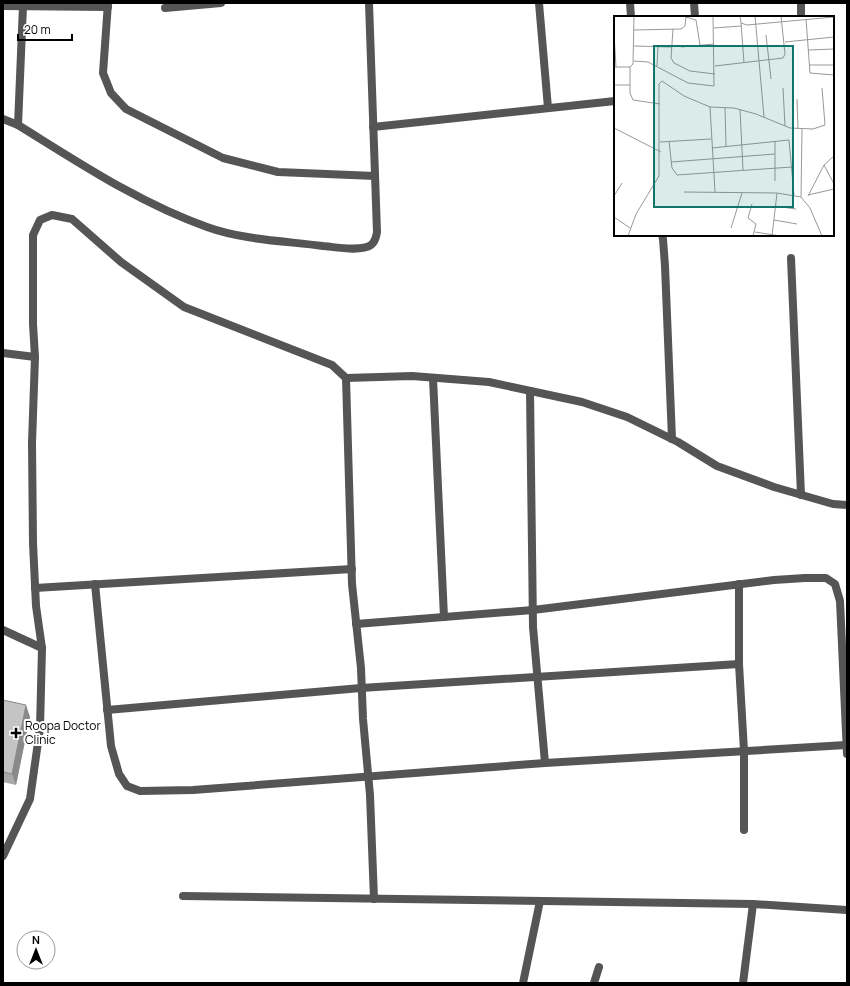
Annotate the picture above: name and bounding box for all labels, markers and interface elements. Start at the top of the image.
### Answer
scale bar [18,16,72,42]
inset map [614,16,834,236]
text: 20 m [24,21,51,38]
place label: Roopa Doctor Clinic [25,717,101,748]
marker: Roopa Doctor Clinic [10,727,22,739]
north arrow [16,930,56,970]
text: N [32,932,40,947]

